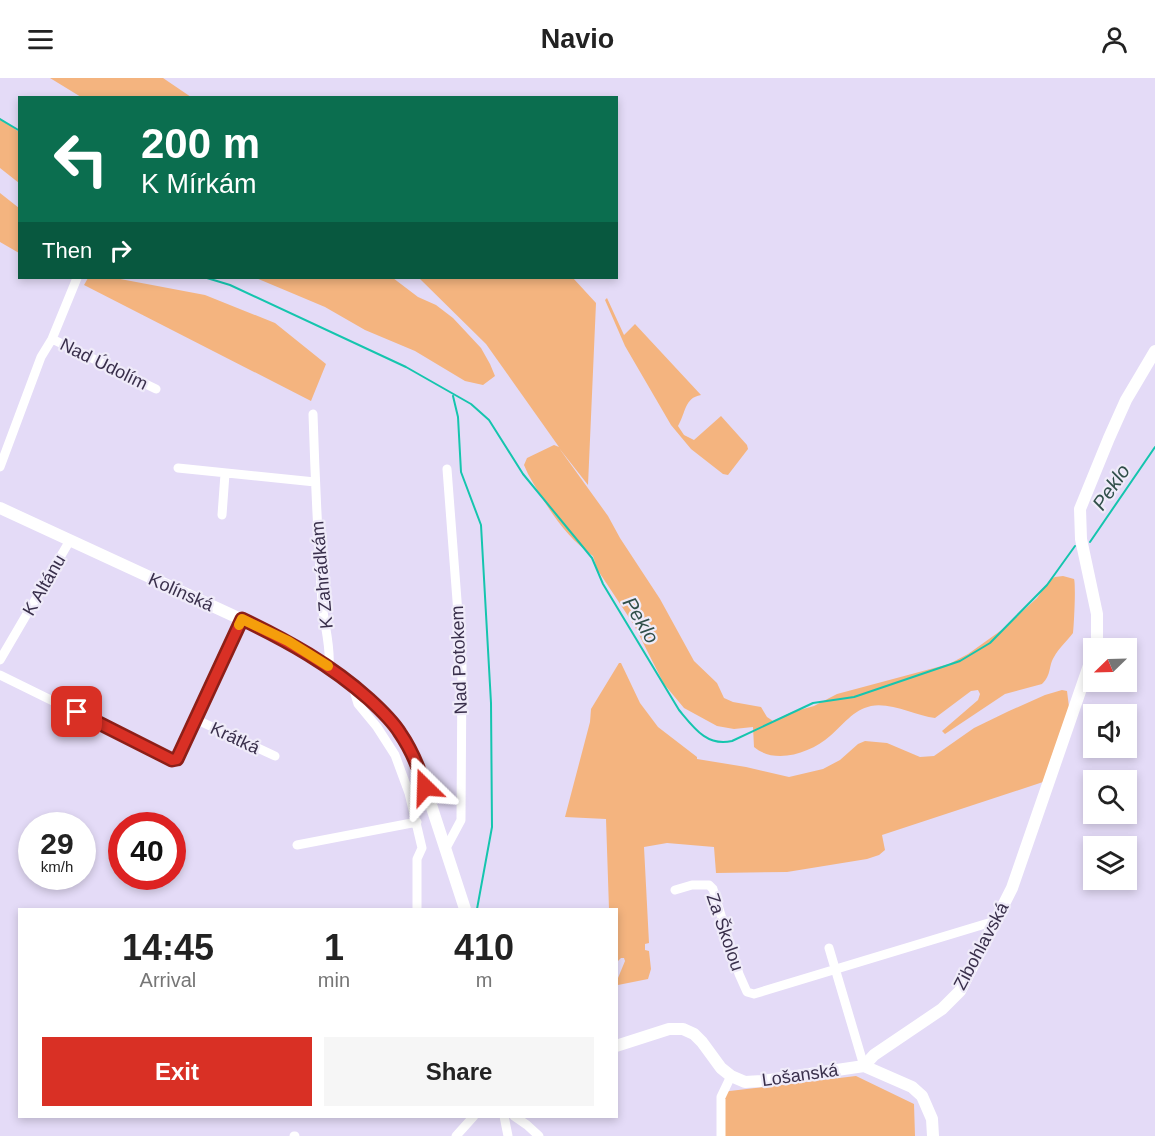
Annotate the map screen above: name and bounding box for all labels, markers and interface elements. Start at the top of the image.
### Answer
icon: menu [24,23,57,56]
icon: person [1098,23,1131,56]
text: Navio [541,24,614,54]
icon: left [42,120,120,198]
text: 200 m [141,120,260,167]
text: K Mírkám [141,169,257,199]
icon: right [104,234,137,267]
text: Then [42,238,92,263]
street label: Nad Údolím [57,333,152,394]
water label: Peklo [1088,460,1134,514]
street label: K Zahrádkám [307,520,337,630]
street label: K Altánu [19,551,69,619]
street label: Kolínská [145,569,218,616]
water label: Peklo [619,593,663,647]
street label: Nad Potokem [447,605,471,715]
north arrow [1083,638,1137,692]
map controls [1083,638,1137,890]
pin [51,686,102,737]
icon: arrive [60,695,93,728]
button: sound [1083,704,1137,758]
street label: Krátká [207,718,264,758]
position arrow [393,755,457,819]
button: search [1083,770,1137,824]
speed limit sign: 40 [108,812,186,890]
text: 29 [40,827,74,860]
button: layers [1083,836,1137,890]
text: km/h [41,858,73,875]
street label: Za Školou [702,890,749,974]
street label: Zibohlavská [950,898,1013,993]
text: 14:45 [122,927,214,968]
text: 1 [324,927,344,968]
text: 410 [454,927,514,968]
text: Arrival [140,969,196,991]
text: min [318,969,350,991]
text: m [476,969,492,991]
button: Exit [42,1037,312,1106]
button: Share [324,1037,594,1106]
street label: Lošanská [760,1060,841,1090]

